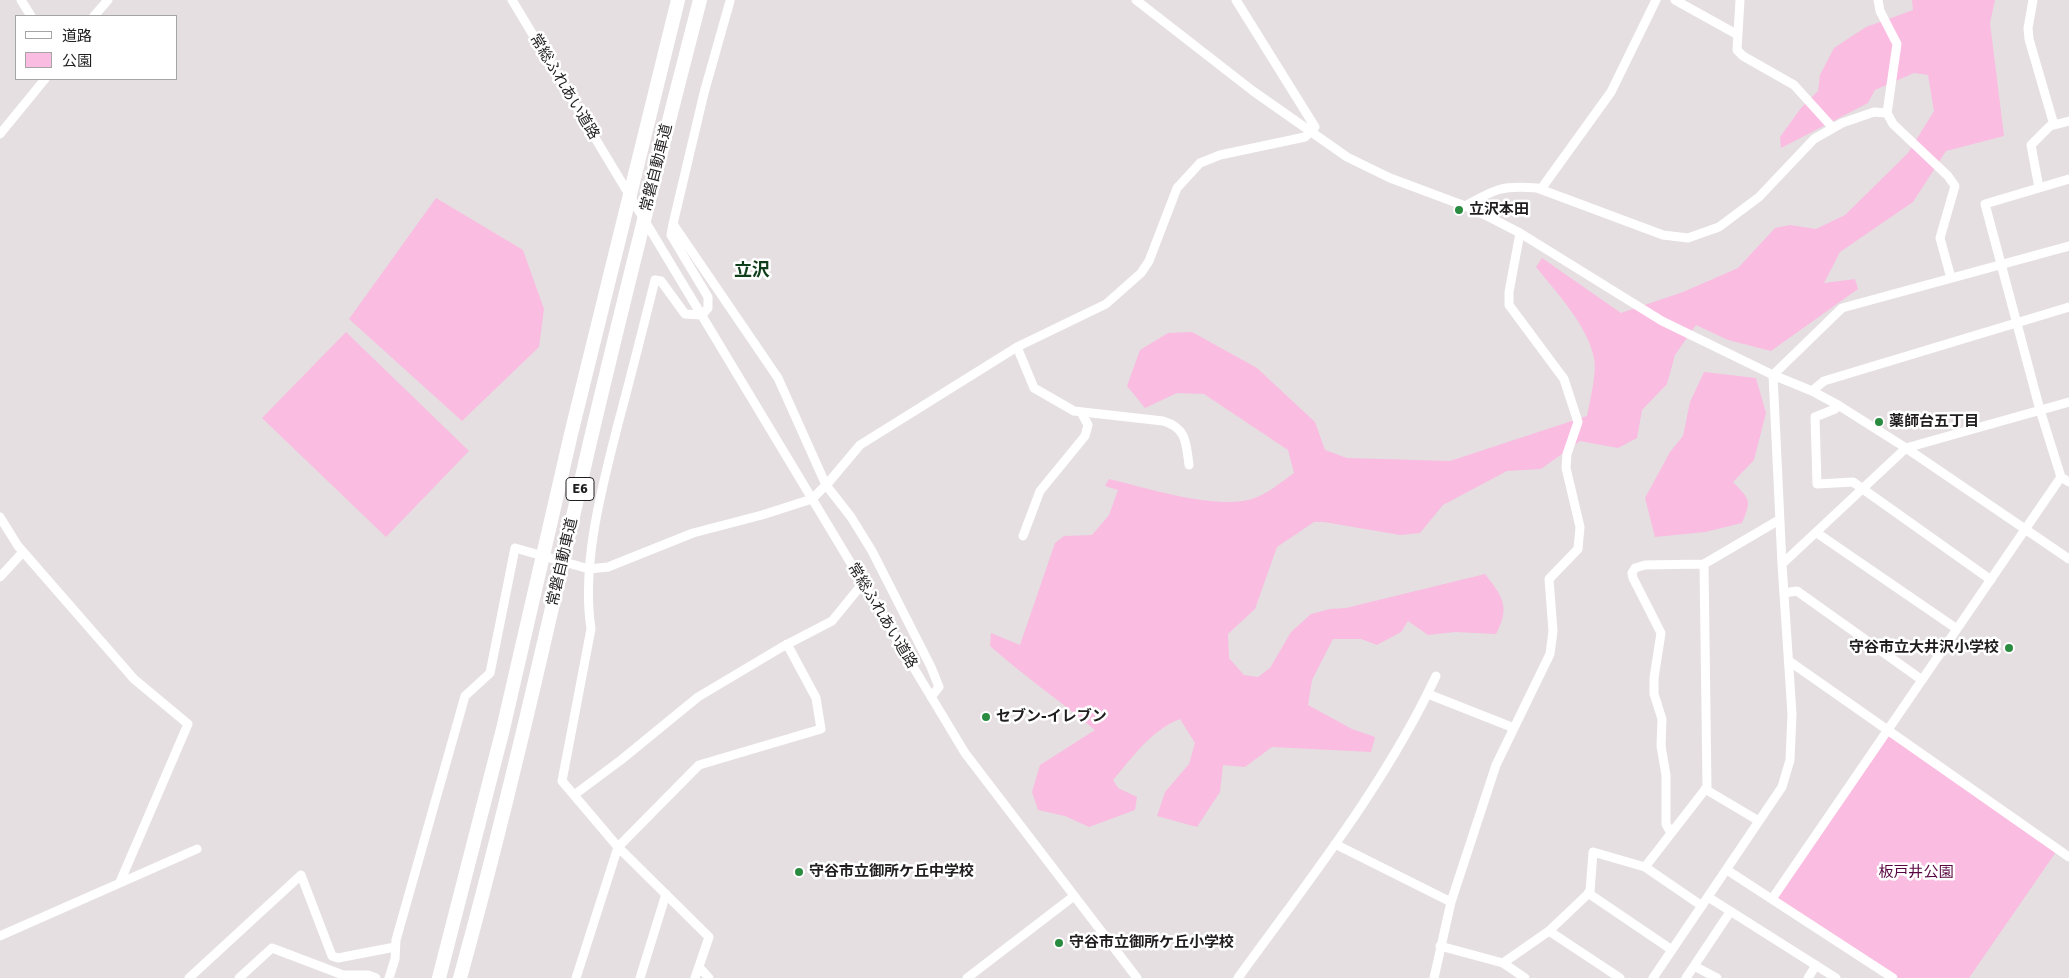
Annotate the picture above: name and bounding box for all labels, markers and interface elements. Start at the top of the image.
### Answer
legend [15,15,178,80]
text: 道路 [62,27,92,45]
street label: 常総ふれあい道路 [525,31,603,143]
text: 公園 [62,52,92,70]
street label: 常磐自動車道 [637,122,677,214]
place label: 立沢本田 [1469,201,1529,219]
marker: 立沢本田 [1453,204,1465,216]
district label: 立沢 [734,260,770,282]
place label: 薬師台五丁目 [1889,413,1979,431]
marker: 薬師台五丁目 [1873,416,1885,428]
road number: E6 [566,478,594,500]
street label: 常磐自動車道 [544,516,582,608]
street label: 常総ふれあい道路 [843,560,921,672]
place label: 守谷市立大井沢小学校 [1849,639,1999,657]
marker: 守谷市立大井沢小学校 [2003,642,2015,654]
place label: セブン-イレブン [996,708,1107,726]
marker: セブン-イレブン [980,711,992,723]
place label: 守谷市立御所ケ丘中学校 [809,863,974,881]
park label: 板戸井公園 [1879,864,1953,882]
marker: 守谷市立御所ケ丘中学校 [793,866,805,878]
place label: 守谷市立御所ケ丘小学校 [1069,934,1234,952]
marker: 守谷市立御所ケ丘小学校 [1053,937,1065,949]

